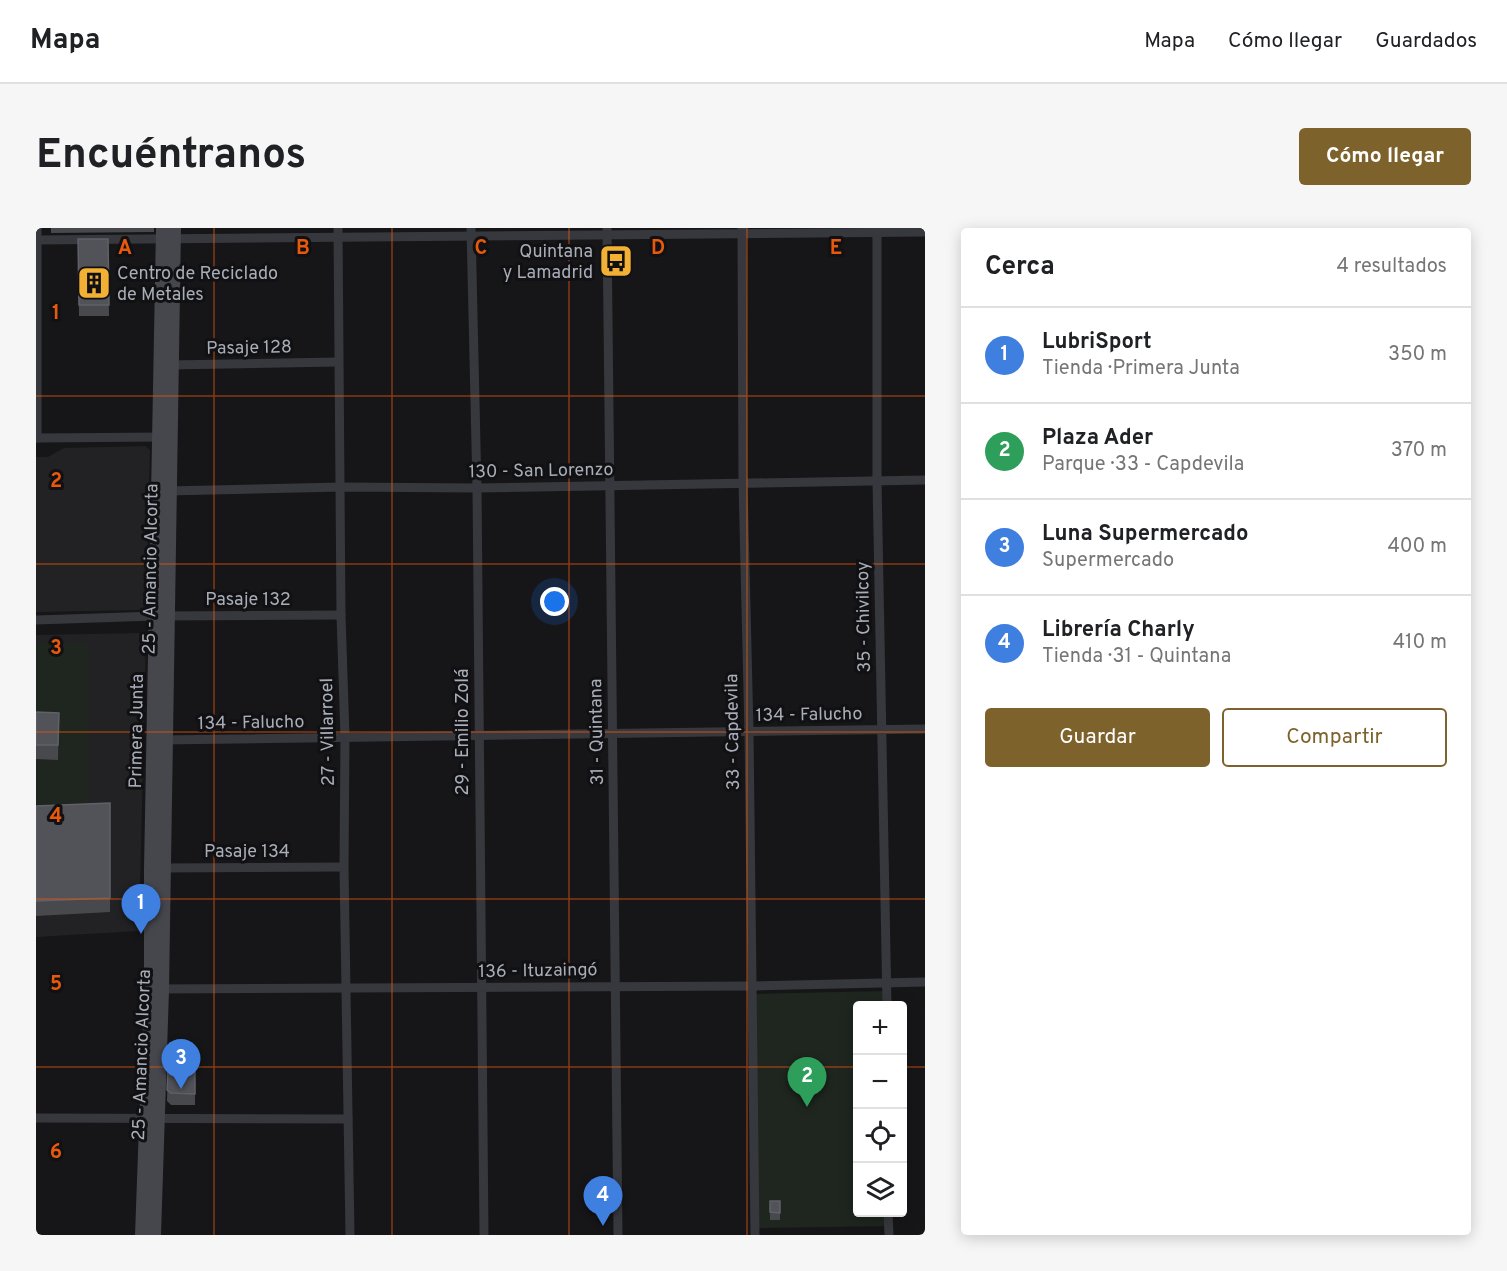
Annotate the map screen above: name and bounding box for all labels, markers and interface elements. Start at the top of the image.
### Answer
text: Mapa [30,23,100,59]
text: Mapa [1144,28,1195,55]
text: Cómo llegar [1228,28,1342,55]
text: Guardados [1375,28,1477,55]
button: Cómo llegar [1299,128,1471,185]
text: Encuéntranos [36,130,306,183]
text: A [118,236,132,262]
text: B [296,236,310,262]
text: C [475,236,487,262]
text: D [651,236,665,262]
text: E [830,236,842,262]
place label: Quintana y Lamadrid [503,241,593,285]
bus stop icon: Quintana y Lamadrid [598,243,634,279]
text: Cerca [985,251,1055,284]
text: 4 resultados [1337,254,1447,280]
place label: Centro de Reciclado de Metales [117,263,278,307]
building icon: Centro de Reciclado de Metales [76,265,112,301]
text: 1 [52,301,60,327]
text: LubriSport [1042,329,1152,356]
street label: Pasaje 128 [206,336,292,361]
text: 1 [1001,342,1009,368]
text: 350 m [1388,342,1447,368]
text: Tienda · Primera Junta [1042,356,1240,382]
text: Plaza Ader [1042,425,1153,452]
text: 2 [998,438,1011,464]
text: 370 m [1391,438,1447,464]
text: Parque · 33 - Capdevila [1042,452,1244,478]
street label: 130 - San Lorenzo [468,459,614,484]
text: 2 [50,469,62,495]
street label: 25 - Amancio Alcorta [139,483,164,655]
text: Luna Supermercado [1042,521,1249,548]
text: 3 [999,534,1011,560]
text: 400 m [1387,534,1447,560]
text: Supermercado [1042,548,1174,574]
street label: 35 - Chivilcoy [852,561,877,673]
your location [540,587,569,616]
street label: Pasaje 132 [205,589,291,612]
text: Librería Charly [1042,617,1195,644]
text: 4 [998,630,1011,656]
text: 410 m [1393,630,1447,656]
text: 3 [50,636,62,662]
text: Tienda · 31 - Quintana [1042,644,1231,670]
street label: 29 - Emilio Zolá [452,668,475,796]
street label: Primera Junta [125,674,150,789]
street label: 33 - Capdevila [721,674,746,790]
street label: 27 - Villarroel [316,678,341,786]
street label: 31 - Quintana [585,678,610,786]
street label: 134 - Falucho [755,703,863,728]
button: Guardar [985,708,1210,767]
button: Compartir [1222,708,1447,767]
street label: 134 - Falucho [197,711,305,736]
text: 4 [50,804,62,830]
street label: Pasaje 134 [204,841,290,864]
pin: 1 [122,884,160,934]
street label: 136 - Ituzaingó [478,959,598,984]
street label: 25 - Amancio Alcorta [128,969,157,1141]
text: 5 [50,972,62,998]
map controls [853,1001,907,1217]
button: + [853,1001,907,1055]
pin: 3 [162,1040,200,1089]
button: − [853,1055,907,1109]
pin: 2 [788,1058,826,1107]
button: locate [853,1109,907,1163]
text: 6 [50,1140,62,1166]
button: layers [853,1163,907,1217]
pin: 4 [584,1176,622,1226]

